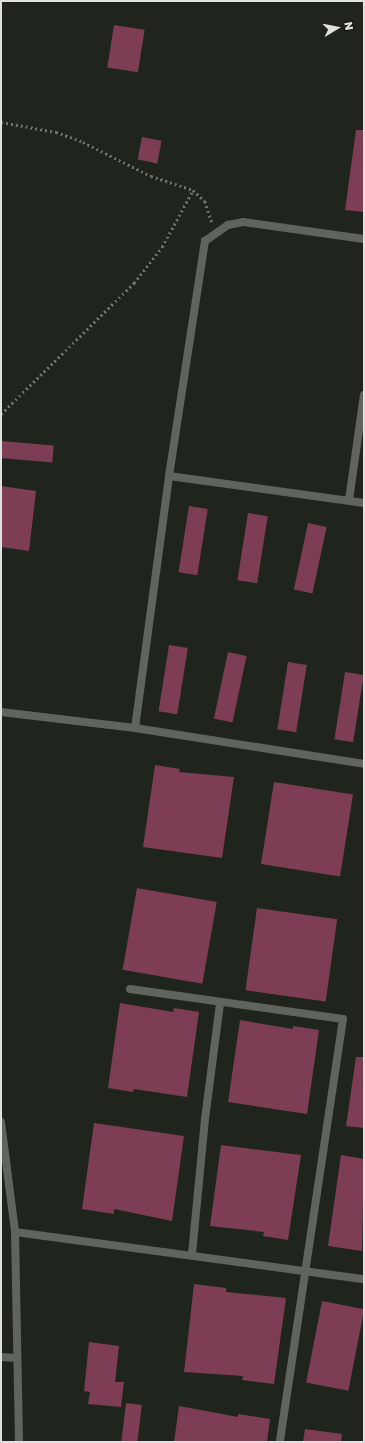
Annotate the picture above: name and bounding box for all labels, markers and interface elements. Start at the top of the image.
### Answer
north arrow [317,8,357,48]
text: N [342,21,356,31]

